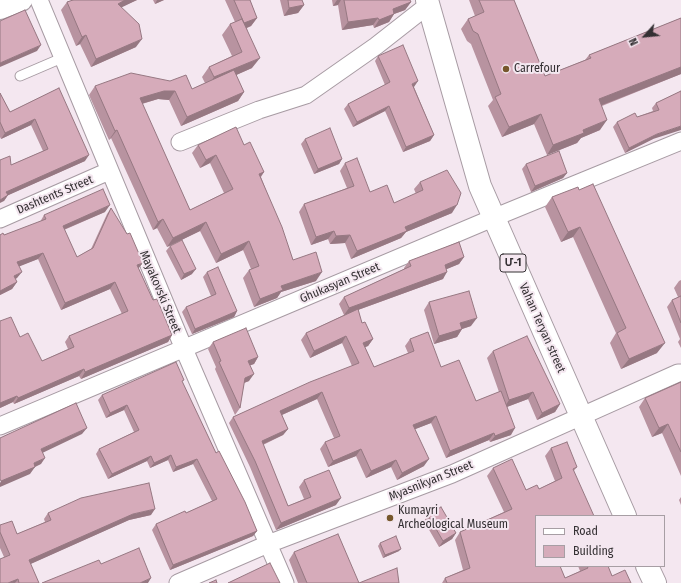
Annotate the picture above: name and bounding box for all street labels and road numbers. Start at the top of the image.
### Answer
street label: Dashtents Street [15,172,95,218]
street label: Mayakovski Street [136,249,184,335]
road number: Մ-1 [500,254,526,272]
street label: Ghukasyan Street [298,260,382,306]
street label: Vahan Teryan street [516,281,568,375]
street label: Myasnikyan Street [387,458,475,504]

